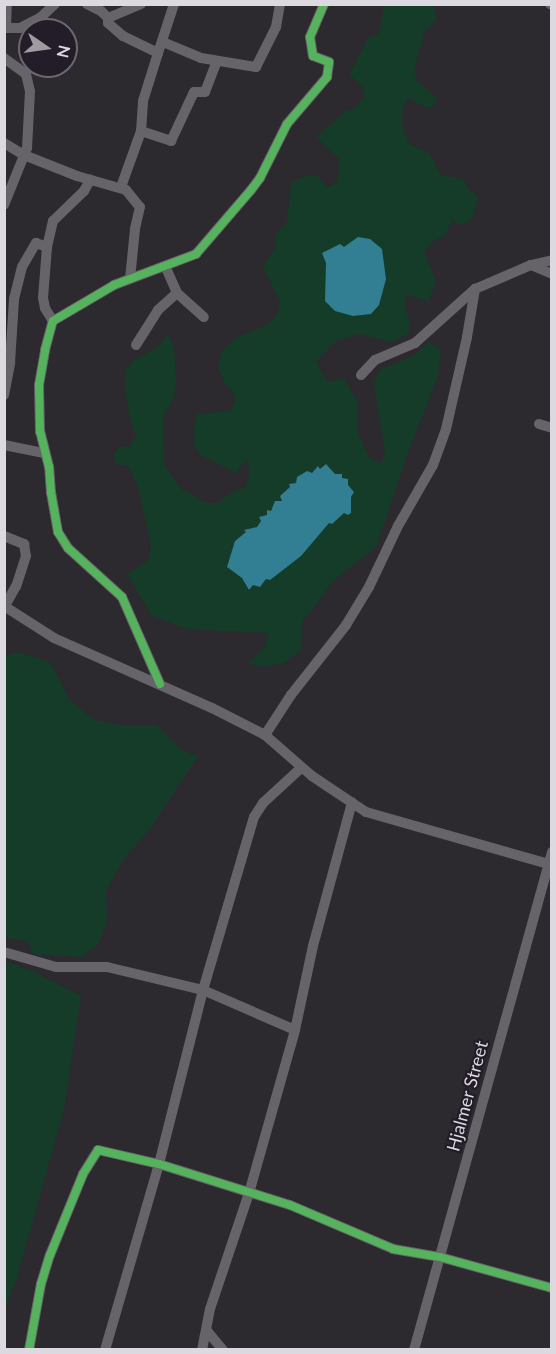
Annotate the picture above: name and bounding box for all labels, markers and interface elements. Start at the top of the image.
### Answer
north arrow [18,18,78,78]
text: N [53,44,75,60]
street label: Hjalmer Street [442,1038,492,1154]

